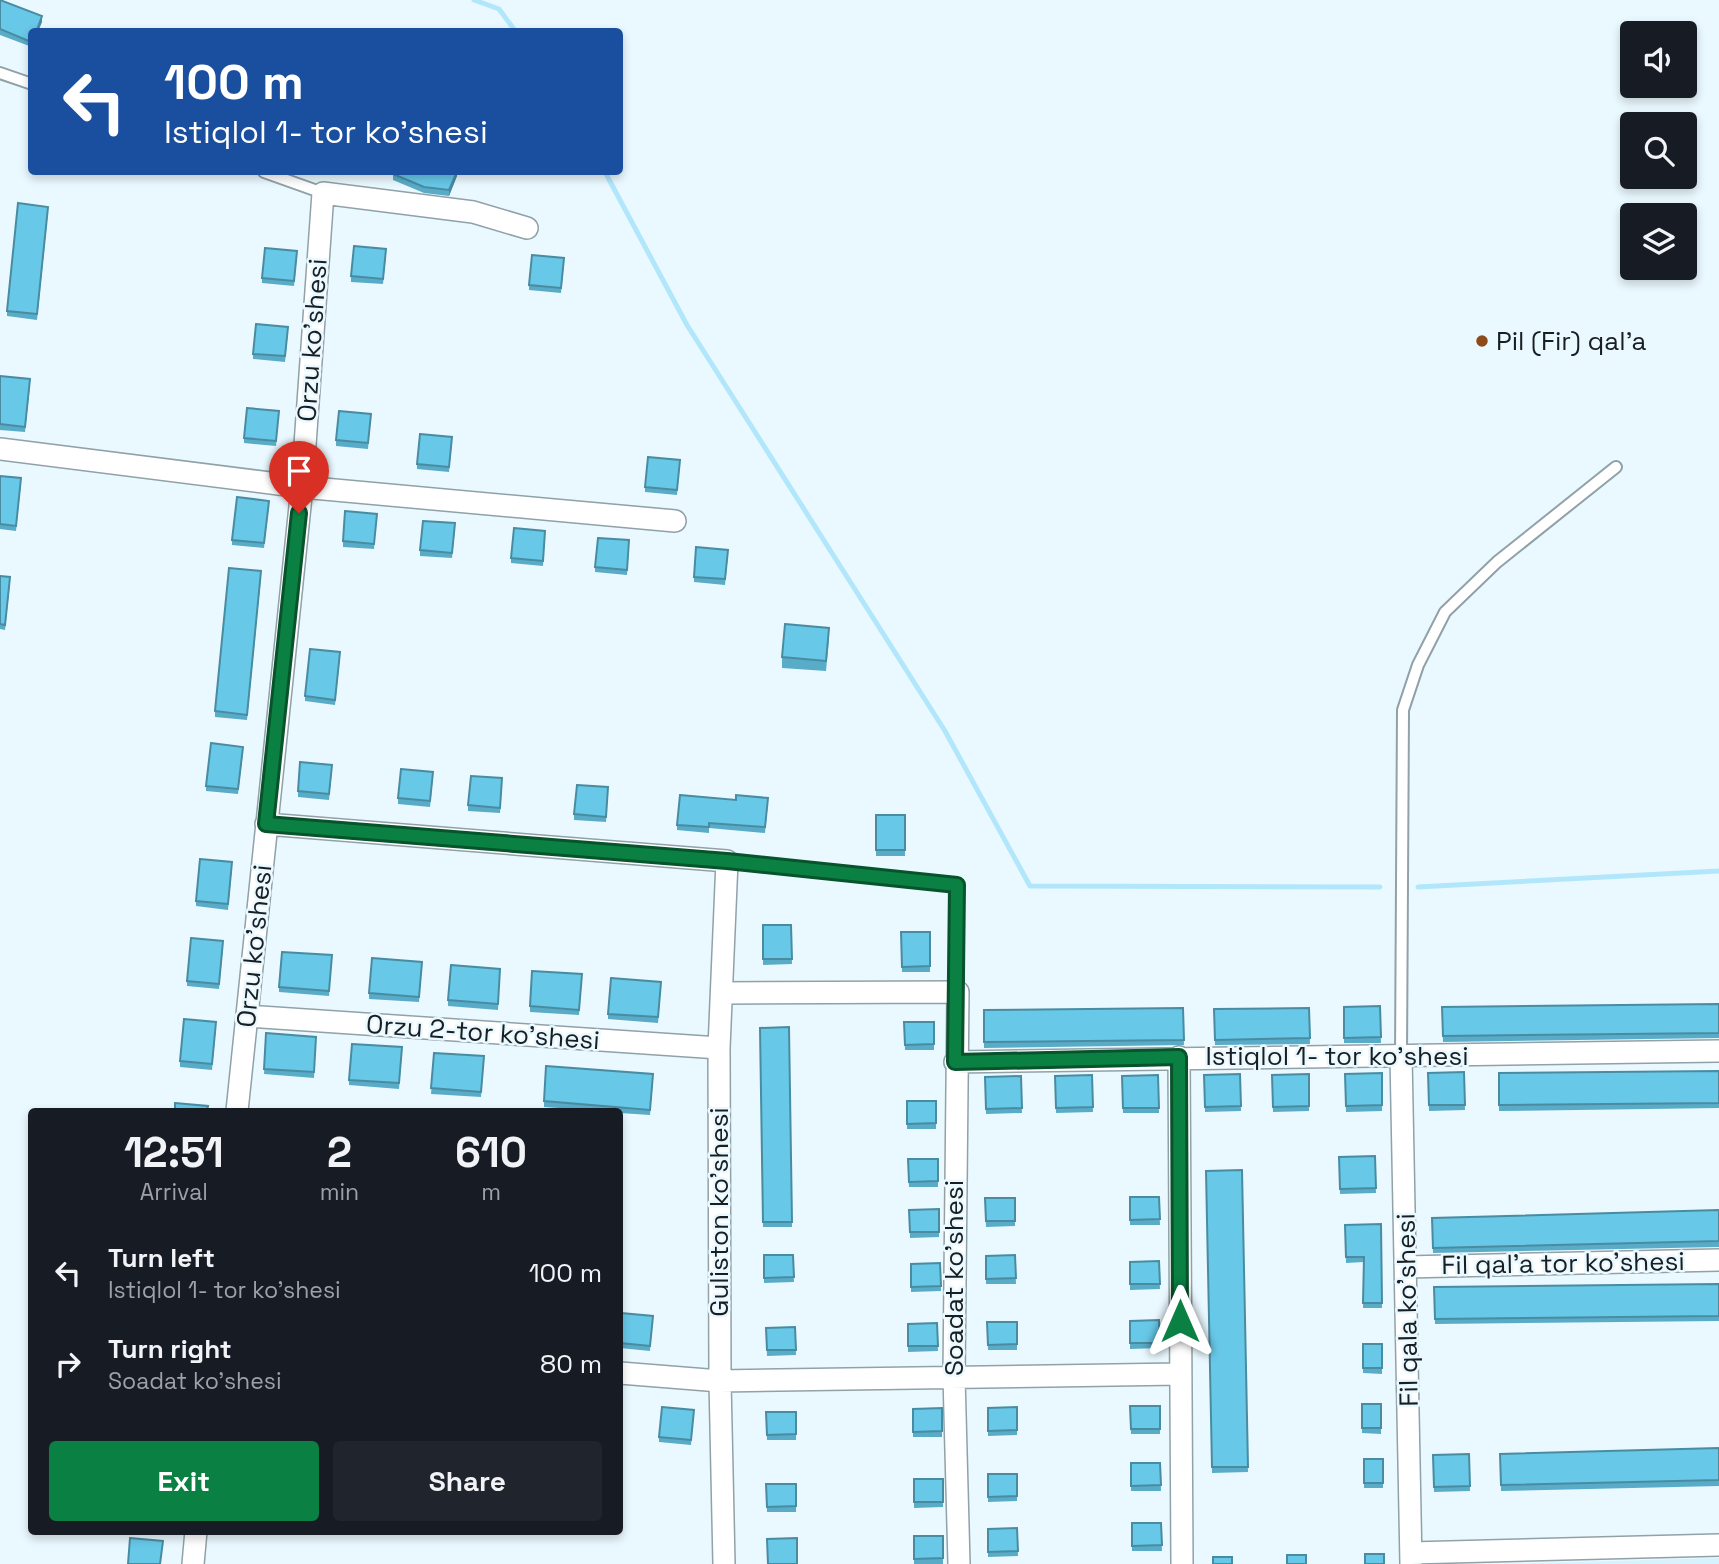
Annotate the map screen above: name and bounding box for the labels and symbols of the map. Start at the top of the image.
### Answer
street label: Orzu ko'shesi [289,257,335,423]
place label: Pil (Fir) qal'a [1496,324,1647,358]
marker: Pil (Fir) qal'a [1474,333,1490,349]
pin [269,441,329,513]
street label: Orzu ko'shesi [229,863,279,1029]
street label: Orzu 2-tor ko'shesi [365,1007,601,1057]
street label: Istiqlol 1- tor ko'shesi [1205,1039,1469,1073]
street label: Guliston ko'shesi [702,1107,736,1317]
street label: Soadat ko'shesi [937,1180,971,1376]
street label: Fil qala ko'shesi [1388,1213,1426,1407]
street label: Fil qal'a tor ko'shesi [1441,1244,1685,1282]
position arrow [1143,1284,1217,1358]

